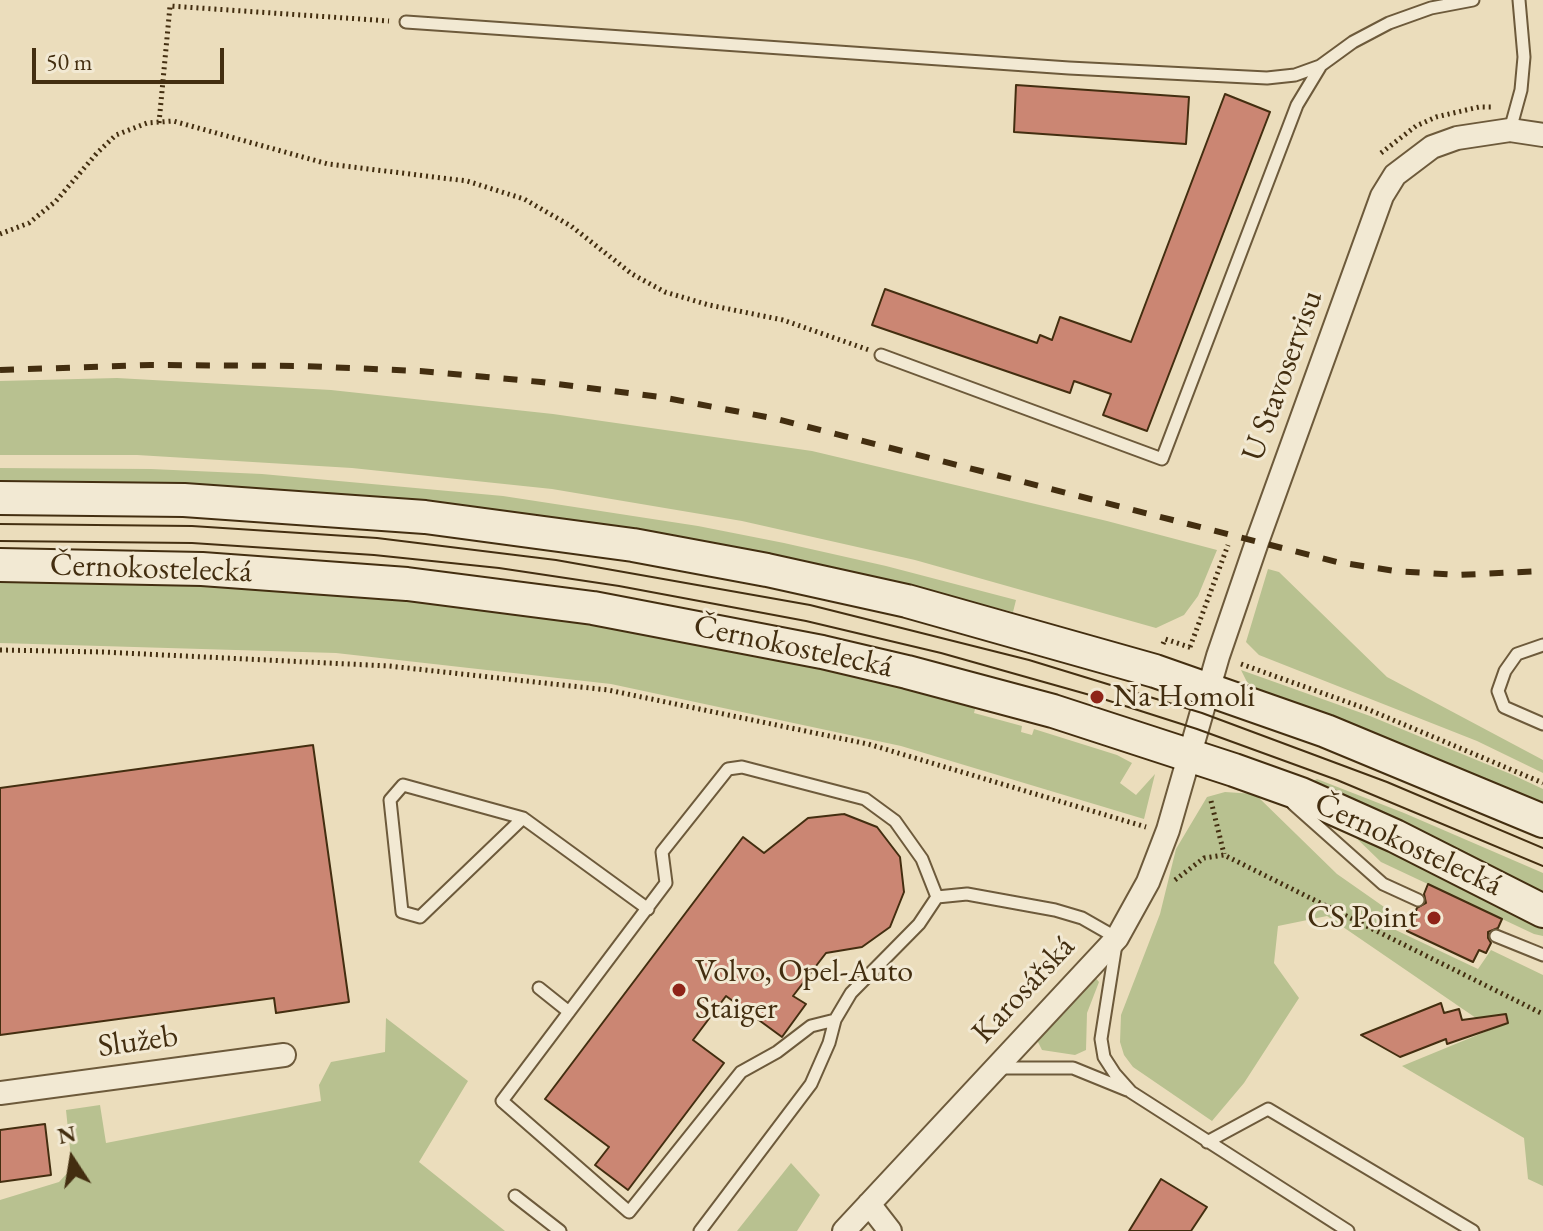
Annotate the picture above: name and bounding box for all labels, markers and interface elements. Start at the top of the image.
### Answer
scale bar [36,32,228,82]
text: 50 m [46,46,93,77]
street label: U Stavoservisu [1234,285,1332,467]
street label: Černokostelecká [49,546,253,592]
street label: Černokostelecká [690,607,896,687]
place label: Na Homoli [1113,678,1255,716]
marker: Na Homoli [1088,688,1106,706]
street label: Černokostelecká [1308,785,1508,905]
place label: CS Point [1307,899,1418,937]
marker: CS Point [1425,909,1443,927]
street label: Karosářská [965,928,1083,1052]
place label: Volvo, Opel-Auto Staiger [695,953,913,1028]
marker: Volvo, Opel-Auto Staiger [670,981,688,999]
street label: Služeb [95,1017,181,1067]
north arrow [32,1119,112,1199]
text: N [55,1119,79,1151]

